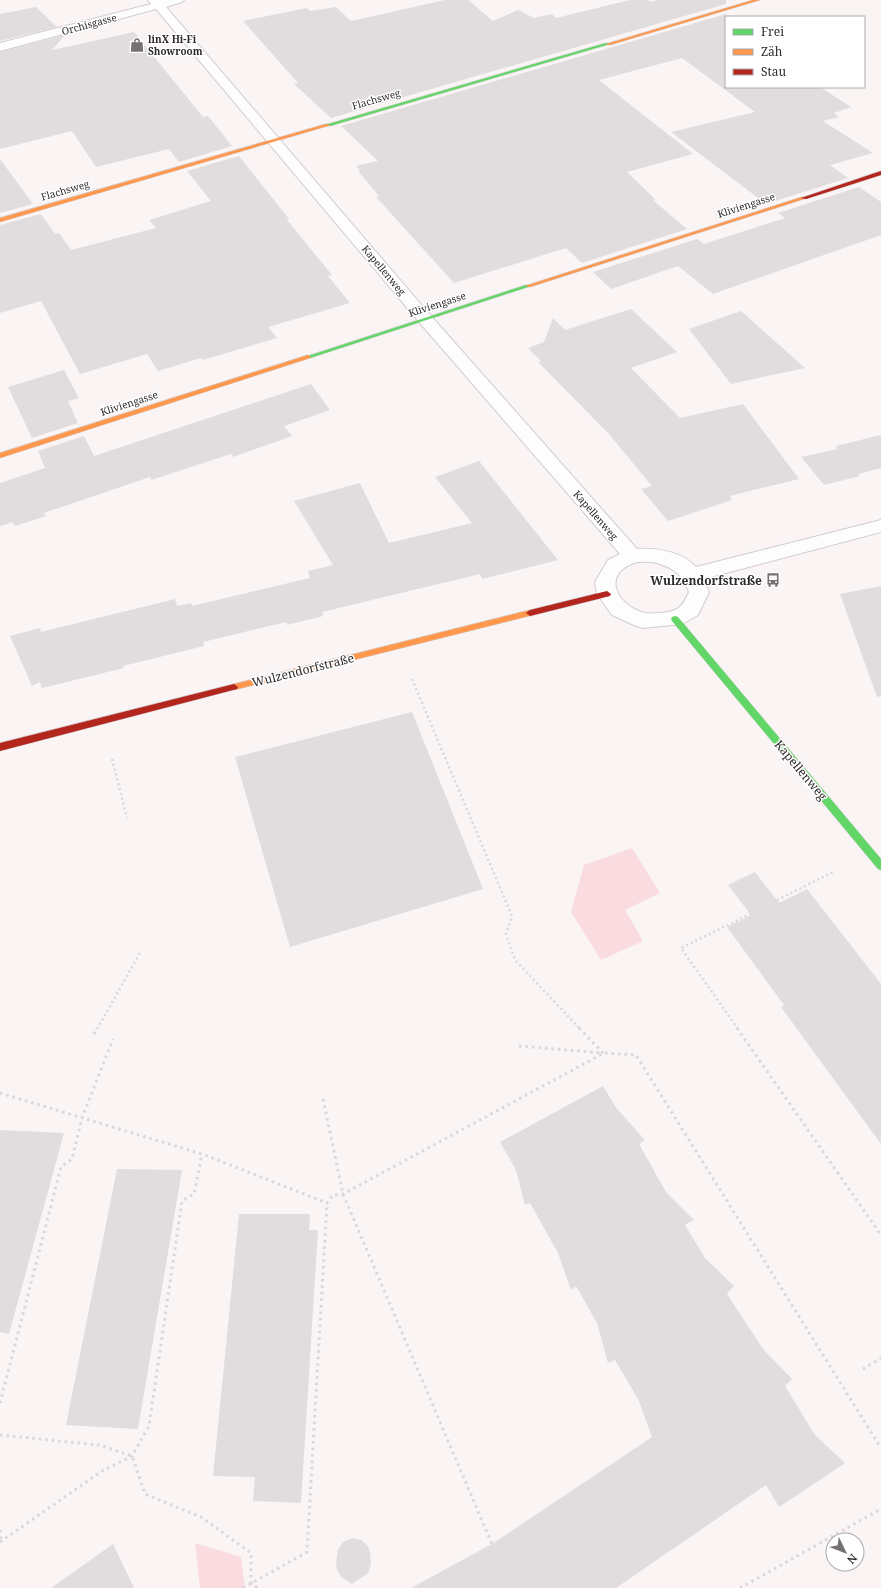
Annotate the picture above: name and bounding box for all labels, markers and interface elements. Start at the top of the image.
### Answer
street label: Orchisgasse [60,10,118,38]
legend [725,16,865,88]
text: Frei [761,23,784,40]
place label: linX Hi-Fi Showroom [148,32,203,58]
shop icon: linX Hi-Fi Showroom [129,37,145,53]
text: Zäh [761,43,783,60]
text: Stau [761,63,787,80]
street label: Flachsweg [350,85,402,113]
street label: Flachsweg [39,176,91,204]
street label: Kliviengasse [716,189,776,221]
street label: Kapellenweg [359,242,410,299]
street label: Kliviengasse [407,288,467,320]
street label: Kliviengasse [99,387,159,419]
street label: Kapellenweg [571,487,622,543]
place label: Wulzendorfstraße [650,572,762,589]
bus stop icon: Wulzendorfstraße [765,572,781,588]
street label: Wulzendorfstraße [250,649,356,691]
street label: Kapellenweg [771,736,832,804]
north arrow [825,1532,865,1572]
text: N [844,1551,861,1568]

